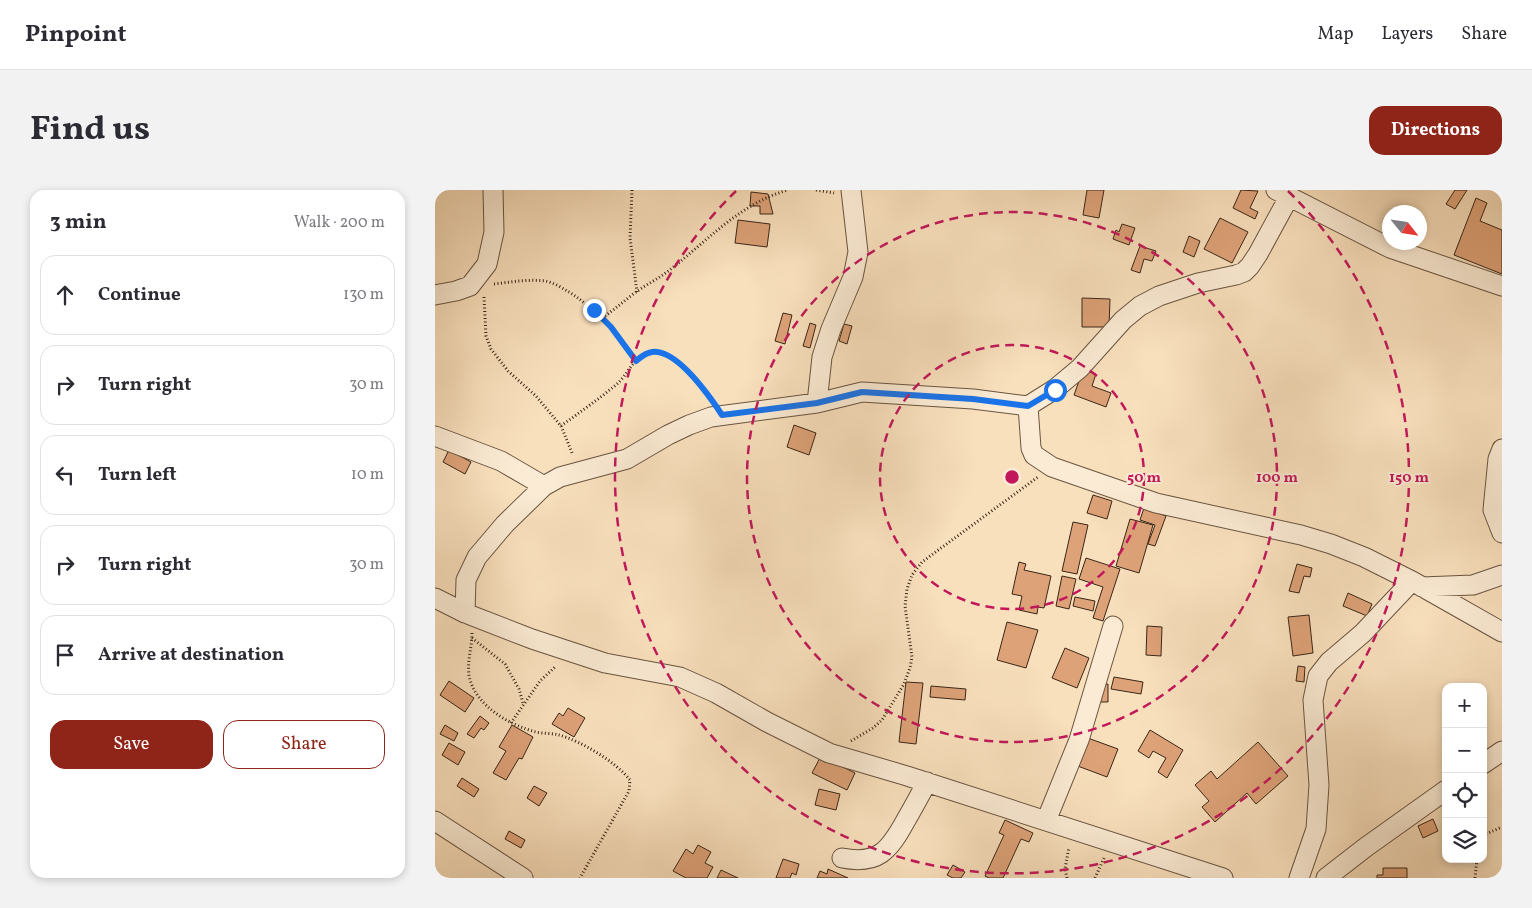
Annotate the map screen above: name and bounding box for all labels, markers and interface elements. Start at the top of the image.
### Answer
text: Pinpoint [25,18,127,52]
text: Map [1317,22,1353,47]
text: Layers [1381,22,1433,47]
text: Share [1461,22,1507,47]
text: Find us [30,106,150,154]
button: Directions [1369,106,1502,155]
north arrow [1382,205,1427,250]
text: 3 min [50,208,106,237]
text: Walk · 200 m [294,212,385,234]
icon: ahead [51,281,79,309]
text: Continue [98,282,181,308]
text: 130 m [343,284,384,306]
route end [583,299,606,322]
icon: right [51,371,79,399]
text: Turn right [98,372,191,398]
text: 30 m [349,374,384,396]
route start [1044,379,1067,402]
icon: left [51,461,79,489]
text: Turn left [98,462,177,488]
text: 10 m [351,464,384,486]
centre of rings [1003,468,1021,486]
text: 50 m [1127,468,1161,489]
text: 100 m [1256,468,1299,489]
text: 150 m [1389,468,1429,489]
icon: right [51,551,79,579]
text: Turn right [98,552,191,578]
text: 30 m [349,554,384,576]
icon: arrive [51,641,79,669]
text: Arrive at destination [98,642,284,668]
map controls [1442,683,1487,863]
button: + [1442,683,1487,728]
button: Save [50,720,213,769]
button: Share [223,720,385,769]
button: − [1442,728,1487,773]
button: locate [1442,773,1487,818]
button: layers [1442,818,1487,863]

